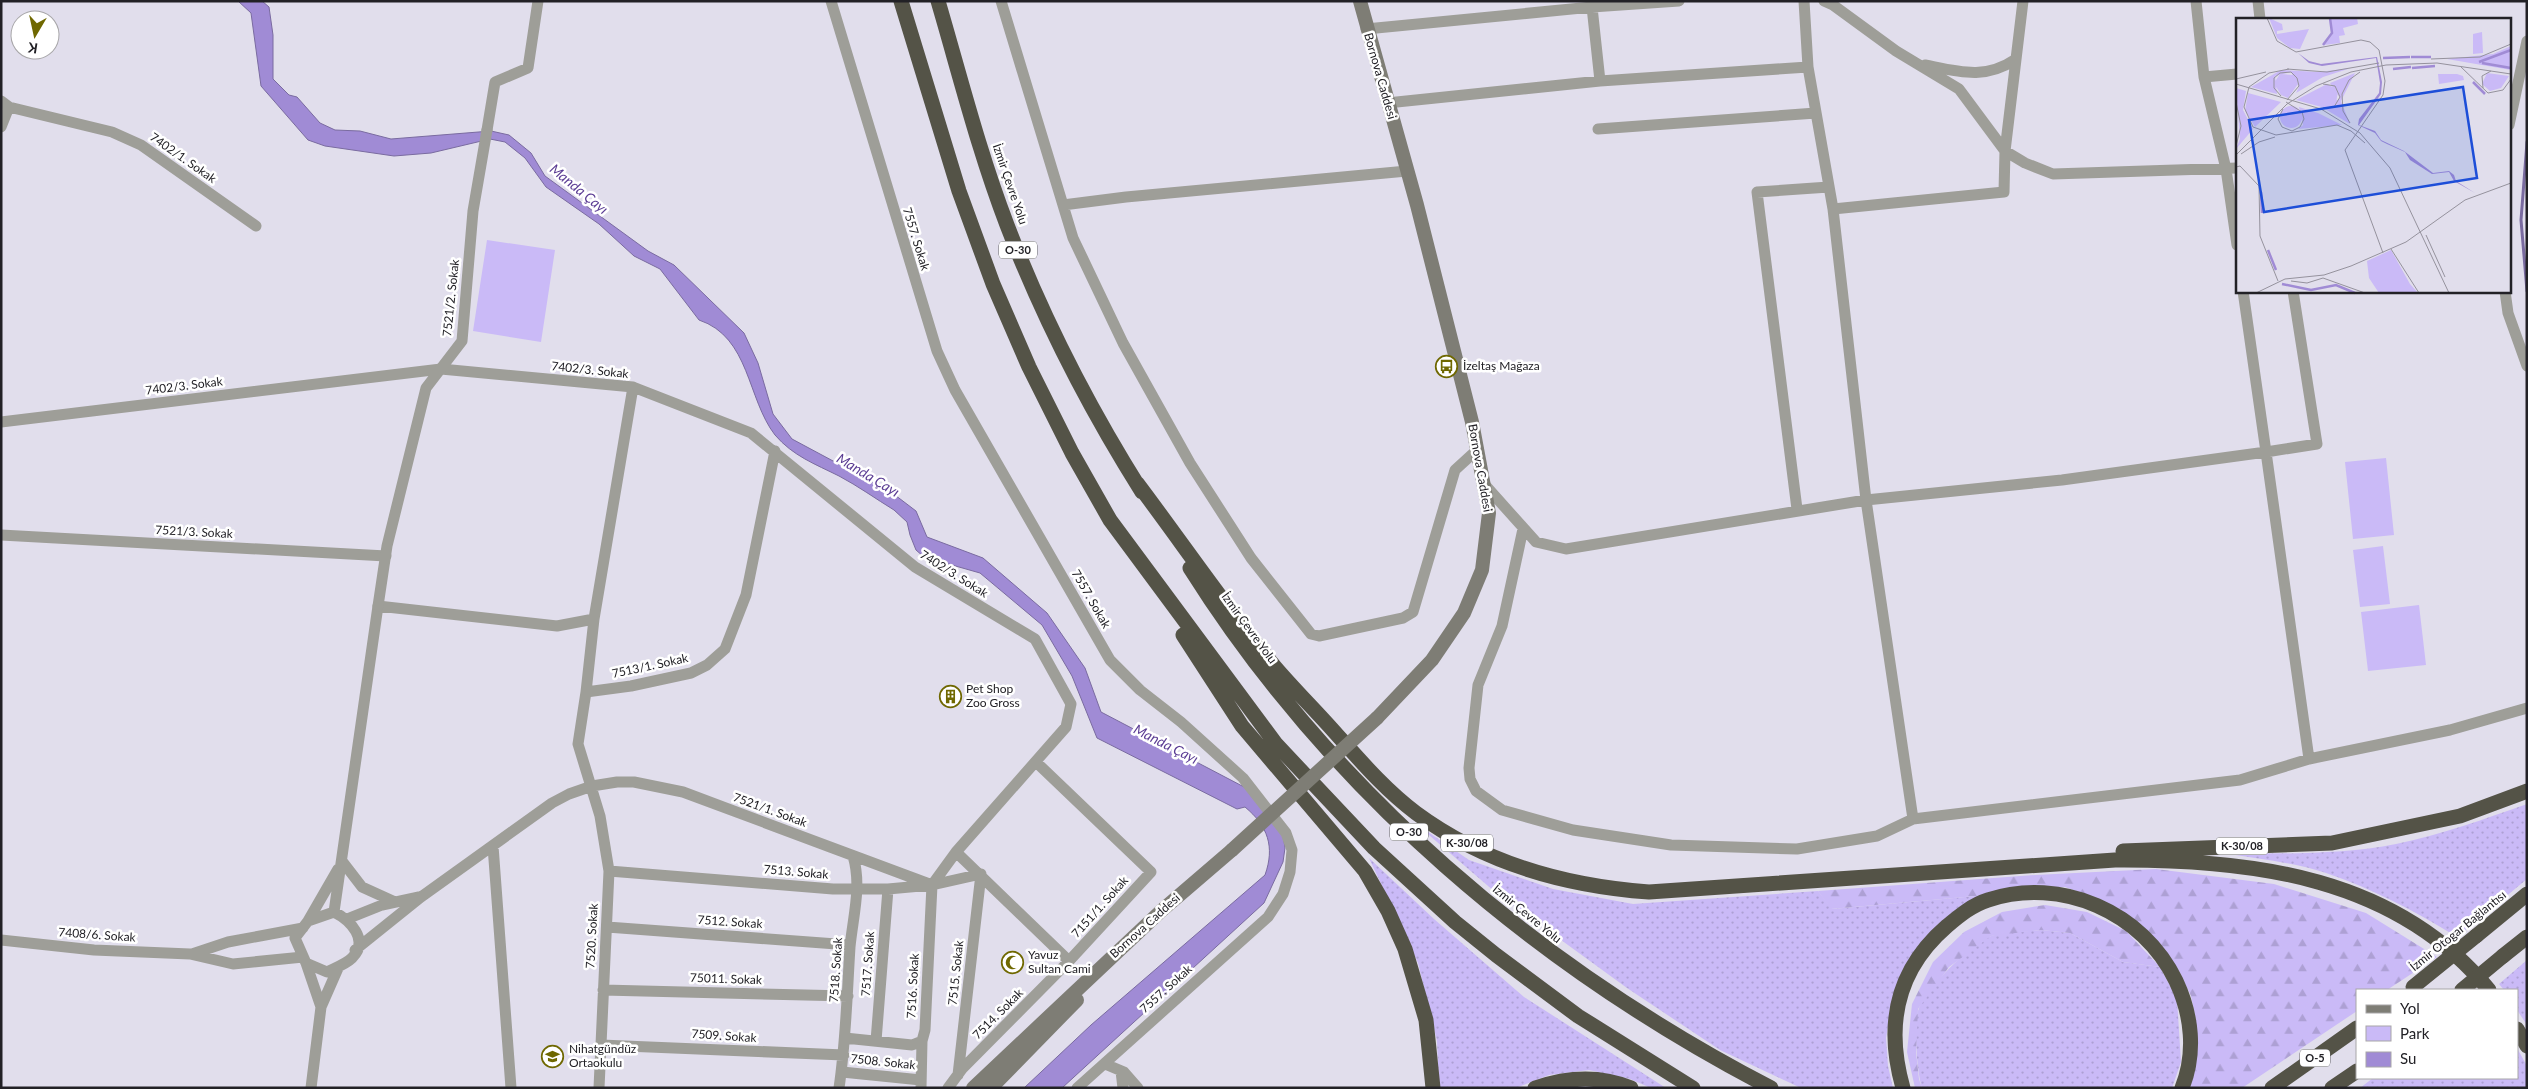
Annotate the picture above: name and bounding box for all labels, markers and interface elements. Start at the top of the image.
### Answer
north arrow [10,10,60,60]
inset map [2236,18,2510,292]
street label: Bornova Caddesi [1361,31,1400,121]
text: K [26,39,39,57]
street label: 7402/1. Sokak [147,129,220,186]
street label: İzmir Çevre Yolu [990,141,1031,226]
water label: Manda Çayı [547,160,612,217]
street label: 7557. Sokak [900,205,933,273]
road number: O-30 [999,242,1037,258]
street label: 7521/2. Sokak [439,258,462,337]
bus stop icon: İzeltaş Mağaza [1435,354,1459,378]
street label: 7402/3. Sokak [551,358,630,381]
place label: İzeltaş Mağaza [1463,358,1540,373]
street label: 7402/3. Sokak [145,373,224,398]
street label: Bornova Caddesi [1465,423,1496,513]
water label: Manda Çayı [834,449,903,500]
street label: 7521/3. Sokak [155,522,234,541]
street label: 7402/3. Sokak [917,547,992,601]
street label: 7557. Sokak [1069,567,1115,632]
street label: İzmir Çevre Yolu [1219,589,1280,666]
street label: 7513/1. Sokak [610,650,690,681]
place label: Pet Shop Zoo Gross [966,681,1020,710]
building icon: Pet Shop Zoo Gross [938,684,962,708]
water label: Manda Çayı [1131,720,1201,767]
street label: 7521/1. Sokak [731,789,810,830]
road number: O-30 [1390,824,1428,840]
road number: K-30/08 [1441,834,1493,851]
road number: K-30/08 [2216,838,2268,854]
street label: 7513. Sokak [763,861,830,882]
street label: 7151/1. Sokak [1068,872,1132,941]
street label: İzmir Çevre Yolu [1490,881,1565,946]
street label: İzmir Otogar Bağlantısı [2407,887,2509,974]
street label: Bornova Caddesi [1107,890,1183,961]
street label: 7520. Sokak [582,902,601,969]
street label: 7512. Sokak [697,912,764,931]
street label: 7408/6. Sokak [58,924,137,945]
street label: 7517. Sokak [858,930,877,997]
street label: 7518. Sokak [826,936,845,1003]
street label: 7515. Sokak [945,939,966,1006]
place label: Yavuz Sultan Cami [1028,947,1091,976]
mosque icon: Yavuz Sultan Cami [1000,950,1024,974]
street label: 7516. Sokak [903,952,922,1019]
street label: 7557. Sokak [1136,961,1196,1016]
street label: 75011. Sokak [690,970,763,987]
street label: 7514. Sokak [969,985,1027,1042]
legend [2356,989,2518,1079]
text: Yol [2400,999,2420,1017]
text: Park [2400,1024,2430,1042]
street label: 7509. Sokak [691,1026,758,1045]
place label: Nihatgündüz Ortaokulu [569,1041,637,1070]
school or university icon: Nihatgündüz Ortaokulu [541,1044,565,1068]
text: Su [2400,1049,2416,1067]
road number: O-5 [2300,1050,2330,1066]
street label: 7508. Sokak [850,1051,917,1072]

